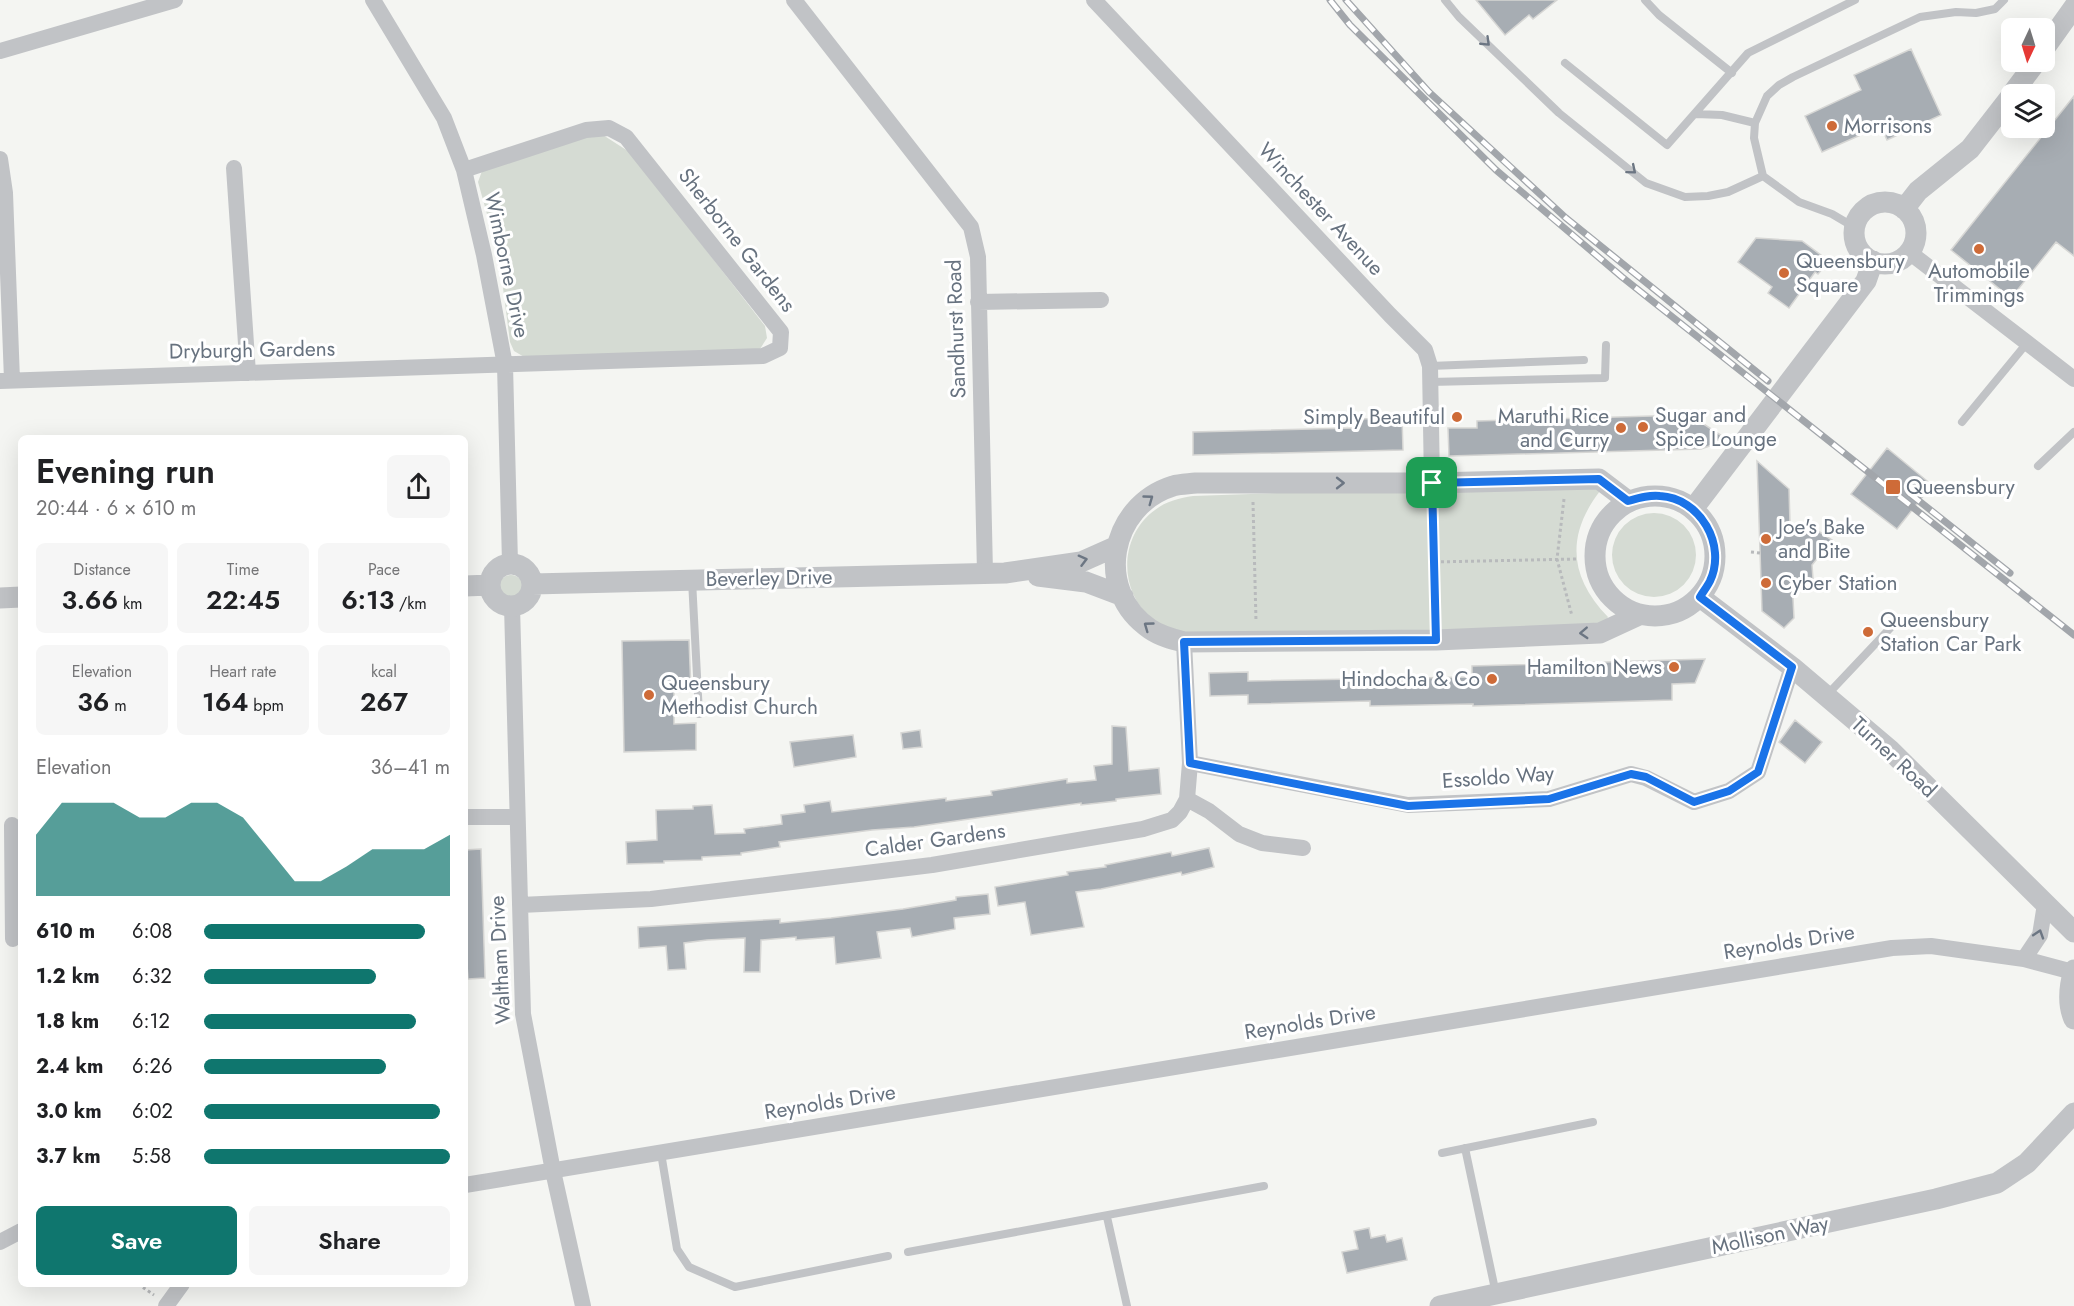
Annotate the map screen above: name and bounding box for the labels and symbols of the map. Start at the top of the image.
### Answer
north arrow [2001,18,2055,72]
one-way arrow [1479,35,1489,46]
place label: Morrisons [1844,111,1932,141]
marker: Morrisons [1825,119,1839,133]
street label: Winchester Avenue [1251,136,1391,282]
street label: Sherborne Gardens [671,162,803,318]
one-way arrow [1625,163,1636,174]
street label: Wimborne Drive [477,189,537,341]
marker: Automobile Trimmings [1972,242,1986,256]
place label: Queensbury Square [1796,246,1906,300]
place label: Automobile Trimmings [1928,256,2030,310]
street label: Sandhurst Road [939,259,973,399]
marker: Queensbury Square [1777,266,1791,280]
street label: Dryburgh Gardens [169,334,335,366]
place label: Sugar and Spice Lounge [1655,400,1777,454]
place label: Maruthi Rice and Curry [1498,401,1610,455]
place label: Simply Beautiful [1303,402,1445,432]
marker: Simply Beautiful [1450,410,1464,424]
marker: Sugar and Spice Lounge [1636,420,1650,434]
marker: Maruthi Rice and Curry [1614,421,1628,435]
pin [1406,457,1457,508]
place label: Queensbury [1906,472,2016,502]
one-way arrow [1335,477,1344,489]
marker: Queensbury [1884,478,1902,496]
one-way arrow [1142,495,1153,506]
place label: Joe's Bake and Bite [1775,512,1865,566]
marker: Joe's Bake and Bite [1759,532,1773,546]
one-way arrow [1078,555,1088,568]
street label: Beverley Drive [705,562,833,594]
place label: Cyber Station [1778,568,1898,598]
marker: Cyber Station [1759,576,1773,590]
place label: Queensbury Station Car Park [1880,605,2022,659]
one-way arrow [1144,622,1155,633]
marker: Queensbury Station Car Park [1861,625,1875,639]
one-way arrow [1580,627,1589,640]
place label: Hamilton News [1527,652,1662,682]
marker: Hamilton News [1667,660,1681,674]
place label: Hindocha & Co [1341,664,1480,694]
place label: Queensbury Methodist Church [661,668,818,722]
marker: Hindocha & Co [1485,672,1499,686]
marker: Queensbury Methodist Church [642,688,656,702]
street label: Turner Road [1845,710,1943,804]
street label: Essoldo Way [1441,758,1556,796]
street label: Calder Gardens [863,815,1007,865]
street label: Waltham Drive [482,895,518,1025]
street label: Reynolds Drive [1721,917,1857,967]
one-way arrow [2032,929,2044,939]
street label: Reynolds Drive [1242,997,1378,1047]
street label: Reynolds Drive [762,1077,898,1127]
street label: Mollison Way [1709,1208,1832,1262]

